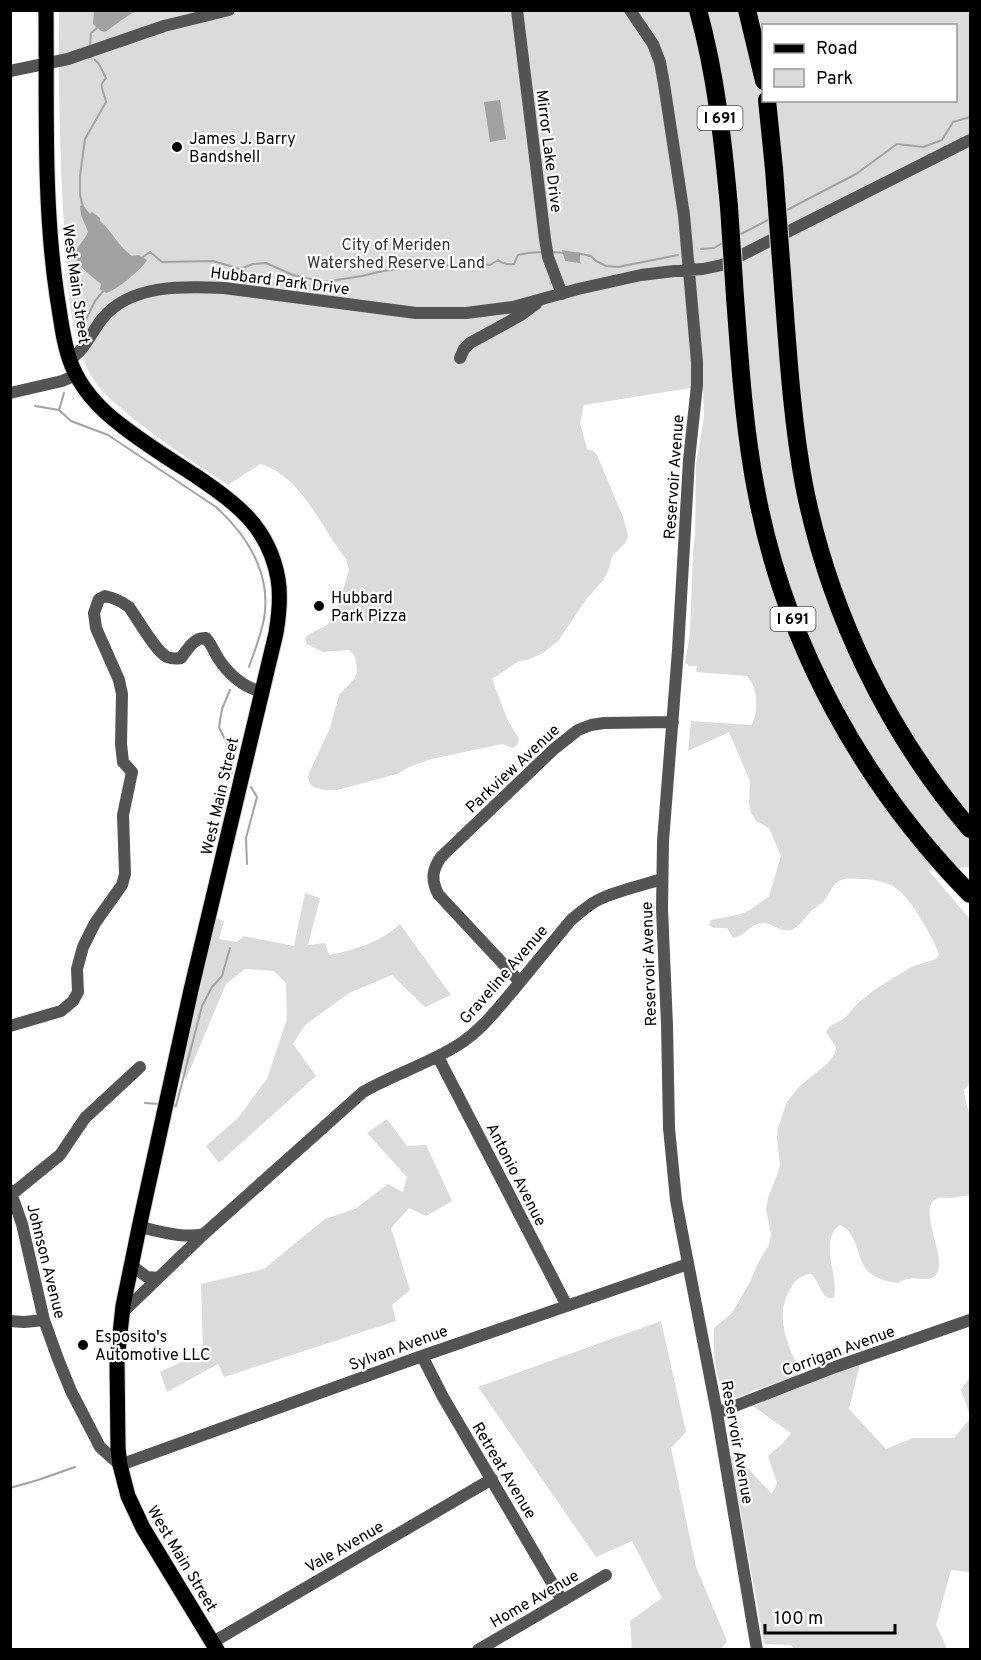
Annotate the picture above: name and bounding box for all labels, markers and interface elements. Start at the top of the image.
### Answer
legend [762,24,957,102]
text: Road [816,38,858,61]
text: Park [816,68,853,91]
street label: Mirror Lake Drive [531,89,565,214]
road number: I 691 [698,106,742,130]
place label: James J. Barry Bandshell [189,130,296,168]
marker: James J. Barry Bandshell [170,140,184,154]
street label: West Main Street [57,223,93,345]
park label: City of Meriden Watershed Reserve Land [307,236,485,274]
street label: Hubbard Park Drive [209,264,351,300]
street label: Reservoir Avenue [661,414,689,540]
place label: Hubbard Park Pizza [331,589,407,627]
marker: Hubbard Park Pizza [312,599,326,613]
road number: I 691 [770,607,816,631]
street label: Parkview Avenue [462,721,565,818]
street label: West Main Street [198,736,244,857]
street label: Reservoir Avenue [638,901,662,1027]
street label: Graveline Avenue [456,922,553,1029]
street label: Antonio Avenue [481,1120,550,1230]
street label: Johnson Avenue [21,1202,69,1321]
street label: Sylvan Avenue [346,1322,451,1376]
street label: Corrigan Avenue [779,1322,898,1382]
place label: Esposito's Automotive LLC [95,1328,210,1366]
marker: Esposito's Automotive LLC [76,1338,90,1352]
street label: Reservoir Avenue [715,1379,757,1506]
street label: Retreat Avenue [467,1419,540,1523]
street label: West Main Street [142,1502,221,1616]
street label: Vale Avenue [302,1517,388,1578]
street label: Home Avenue [487,1566,583,1633]
scale bar [765,1597,896,1635]
text: 100 m [774,1608,823,1631]

